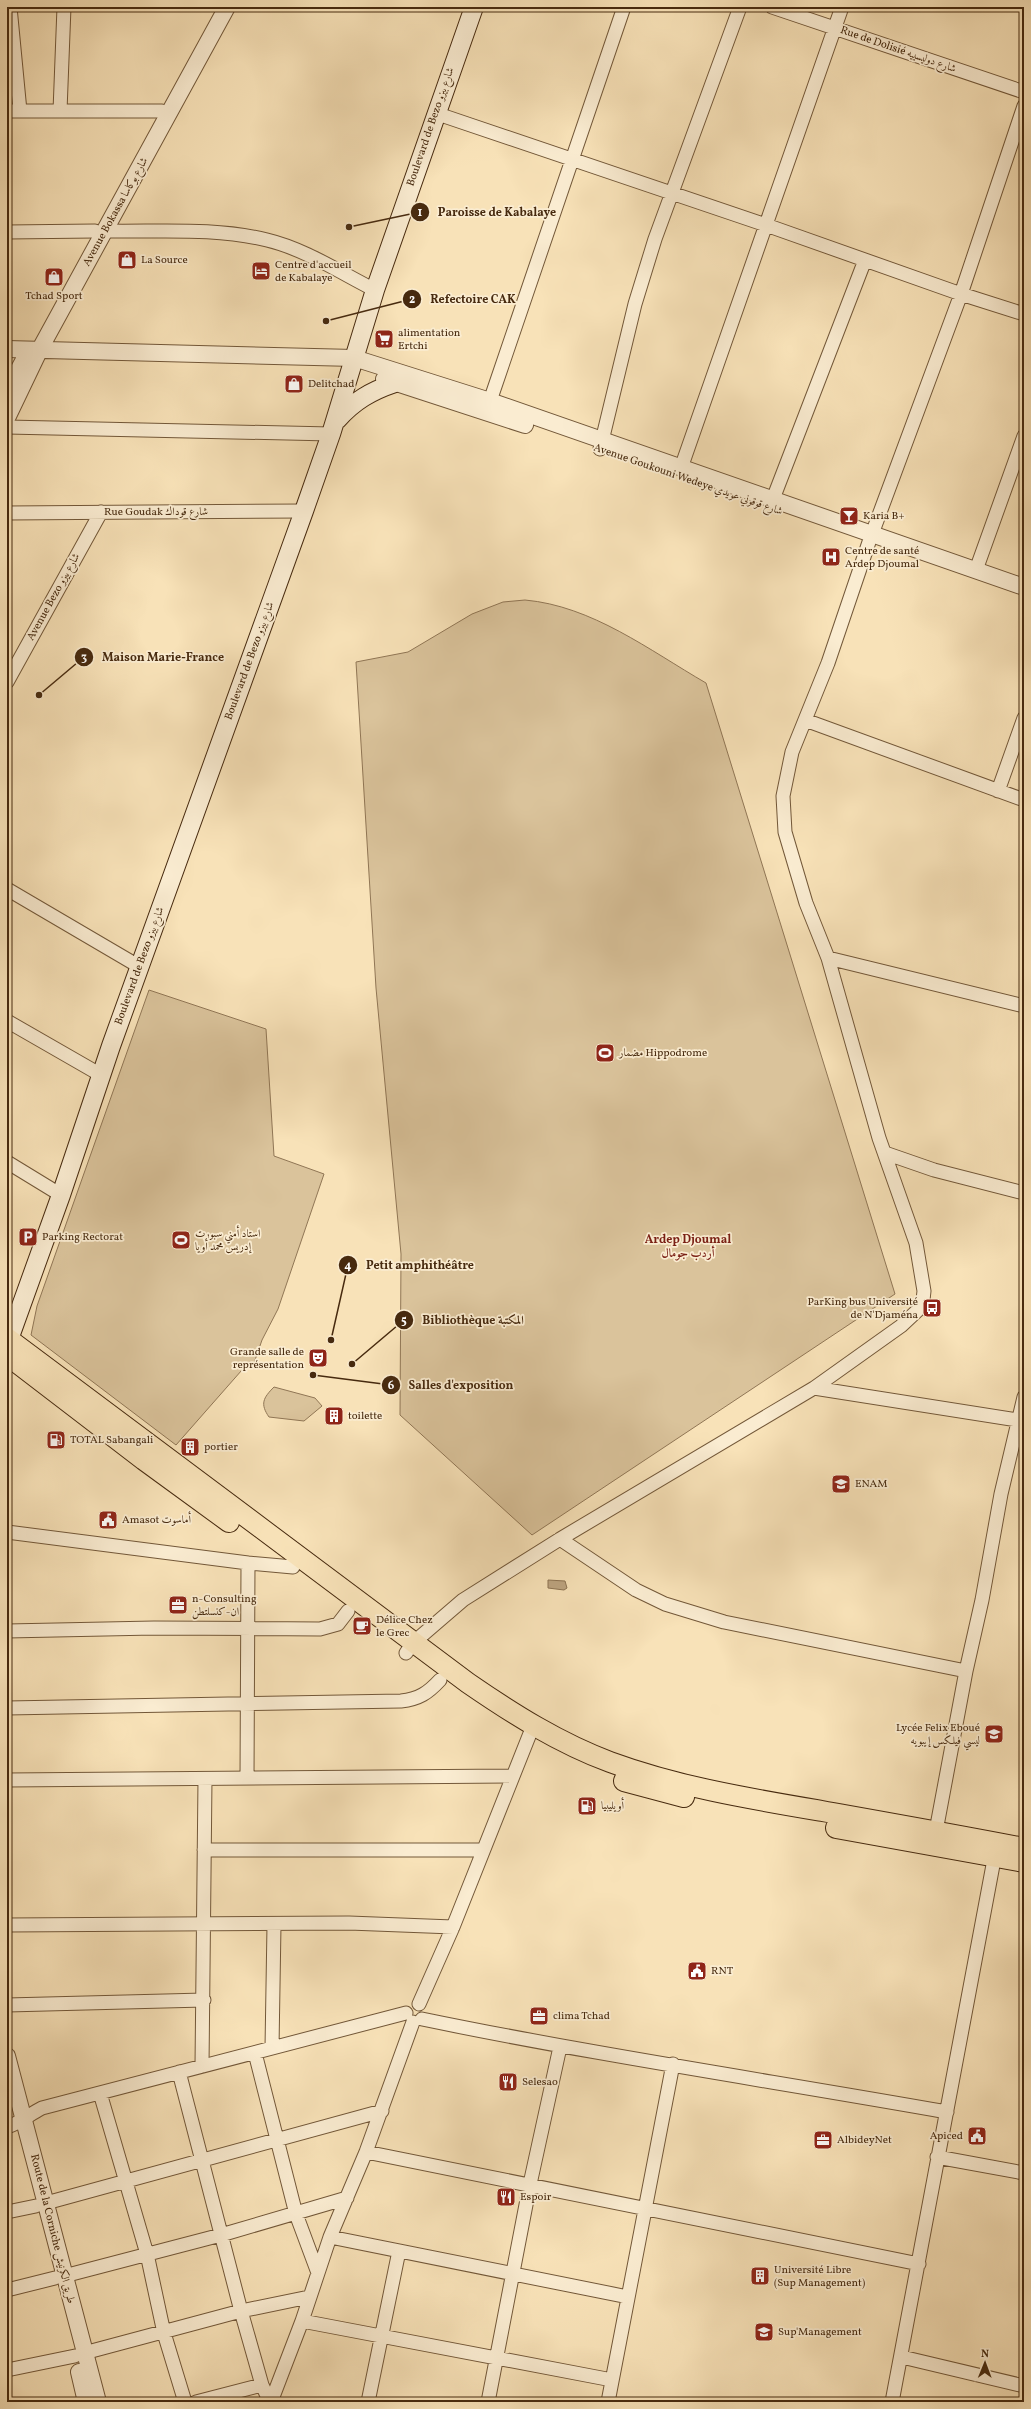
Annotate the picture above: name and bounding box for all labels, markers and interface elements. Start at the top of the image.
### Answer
street label: Rue de Dolisié شارع دوليسييه [838,23,958,78]
street label: Boulevard de Bezo شارع بيزو [404,66,459,189]
street label: Avenue Bokassa شارع بوكاسا [80,155,153,270]
callout: Paroisse de Kabalaye [410,200,564,224]
text: 1 [418,205,423,221]
text: Paroisse de Kabalaye [438,205,556,221]
shop icon: La Source [116,249,138,271]
place label: La Source [141,253,188,268]
place label: Centre d'accueil de Kabalaye [275,258,352,286]
hotel icon: Centre d'accueil de Kabalaye [250,260,272,282]
shop icon: Tchad Sport [43,266,65,288]
callout: Refectoire CAK [402,287,523,311]
place label: Tchad Sport [25,289,83,304]
text: 2 [409,292,415,308]
text: Refectoire CAK [430,292,516,308]
place label: alimentation Ertchi [398,326,461,354]
supermarket icon: alimentation Ertchi [373,328,395,350]
shop icon: Delitchad [283,373,305,395]
place label: Delitchad [308,377,354,392]
street label: Avenue Goukouni Wedeye شارع قوقوني عويدي [591,441,785,520]
street label: Rue Goudak شارع قوداك [104,505,208,521]
bar icon: Karia B+ [838,505,860,527]
place label: Karia B+ [863,509,904,524]
place label: Centre de santé Ardep Djoumal [845,544,919,572]
hospital icon: Centre de santé Ardep Djoumal [820,546,842,568]
street label: Avenue Bezo شارع بيزو [24,551,85,644]
street label: Boulevard de Bezo شارع بيزو [222,600,279,722]
callout: Maison Marie-France [74,645,232,669]
text: 3 [81,650,87,666]
text: Maison Marie-France [102,650,224,666]
street label: Boulevard de Bezo شارع بيزو [112,905,169,1027]
sports icon: مضمار Hippodrome [594,1042,616,1064]
place label: مضمار Hippodrome [618,1046,707,1061]
place label: استاد أمني سبورت إدريس محمد أويا [195,1225,260,1255]
parking icon: Parking Rectorat [17,1226,39,1248]
sports icon: استاد أمني سبورت إدريس محمد أويا [170,1229,192,1251]
place label: Parking Rectorat [42,1230,123,1245]
district label: Ardep Djoumal أردب جومال [645,1232,731,1262]
callout: Petit amphithéâtre [338,1253,482,1277]
text: 4 [344,1258,352,1274]
text: Petit amphithéâtre [366,1258,474,1274]
place label: ParKing bus Université de N'Djaména [807,1295,919,1323]
bus stop icon: ParKing bus Université de N'Djaména [921,1297,943,1319]
callout: Bibliothèque المكتبة [394,1308,531,1332]
text: 5 [401,1313,407,1329]
text: Bibliothèque المكتبة [422,1313,524,1329]
place label: Grande salle de représentation [230,1345,304,1373]
theatre icon: Grande salle de représentation [307,1347,329,1369]
callout: Salles d'exposition [381,1373,522,1397]
text: 6 [388,1378,395,1394]
text: Salles d'exposition [409,1378,513,1394]
building icon: toilette [323,1405,345,1427]
place label: toilette [348,1409,382,1424]
fuel station icon: TOTAL Sabangali [45,1429,67,1451]
place label: TOTAL Sabangali [70,1433,153,1448]
building icon: portier [179,1436,201,1458]
place label: portier [204,1440,238,1455]
school or university icon: ENAM [830,1473,852,1495]
place label: ENAM [855,1477,888,1492]
public building icon: Amasot أماسوت [97,1509,119,1531]
place label: Amasot أماسوت [122,1511,192,1528]
place label: n-Consulting ان-كنسلتطن [192,1592,257,1620]
office icon: n-Consulting ان-كنسلتطن [167,1594,189,1616]
place label: Délice Chez le Grec [376,1613,433,1641]
cafe icon: Délice Chez le Grec [351,1615,373,1637]
place label: Lycée Felix Eboué ليسي فيلكس إيبويه [896,1721,980,1751]
school or university icon: Lycée Felix Eboué ليسي فيلكس إيبويه [983,1723,1005,1745]
fuel station icon: أويليبيا [576,1795,598,1817]
place label: أويليبيا [601,1797,625,1814]
public building icon: RNT [686,1960,708,1982]
place label: RNT [711,1964,734,1979]
office icon: clima Tchad [528,2005,550,2027]
place label: clima Tchad [553,2009,610,2024]
restaurant icon: Selesao [497,2071,519,2093]
place label: Selesao [522,2075,558,2090]
public building icon: Apiced [966,2125,988,2147]
office icon: AlbideyNet [812,2129,834,2151]
place label: Apiced [930,2129,963,2144]
place label: AlbideyNet [837,2133,892,2148]
street label: Route de la Corniche طريق الكرنيش [26,2153,78,2305]
restaurant icon: Espoir [495,2186,517,2208]
place label: Espoir [520,2190,552,2205]
place label: Université Libre (Sup Management) [774,2263,865,2291]
building icon: Université Libre (Sup Management) [749,2265,771,2287]
school or university icon: Sup'Management [753,2321,775,2343]
place label: Sup'Management [778,2325,862,2340]
north arrow [965,2343,1005,2383]
text: N [981,2347,989,2362]

